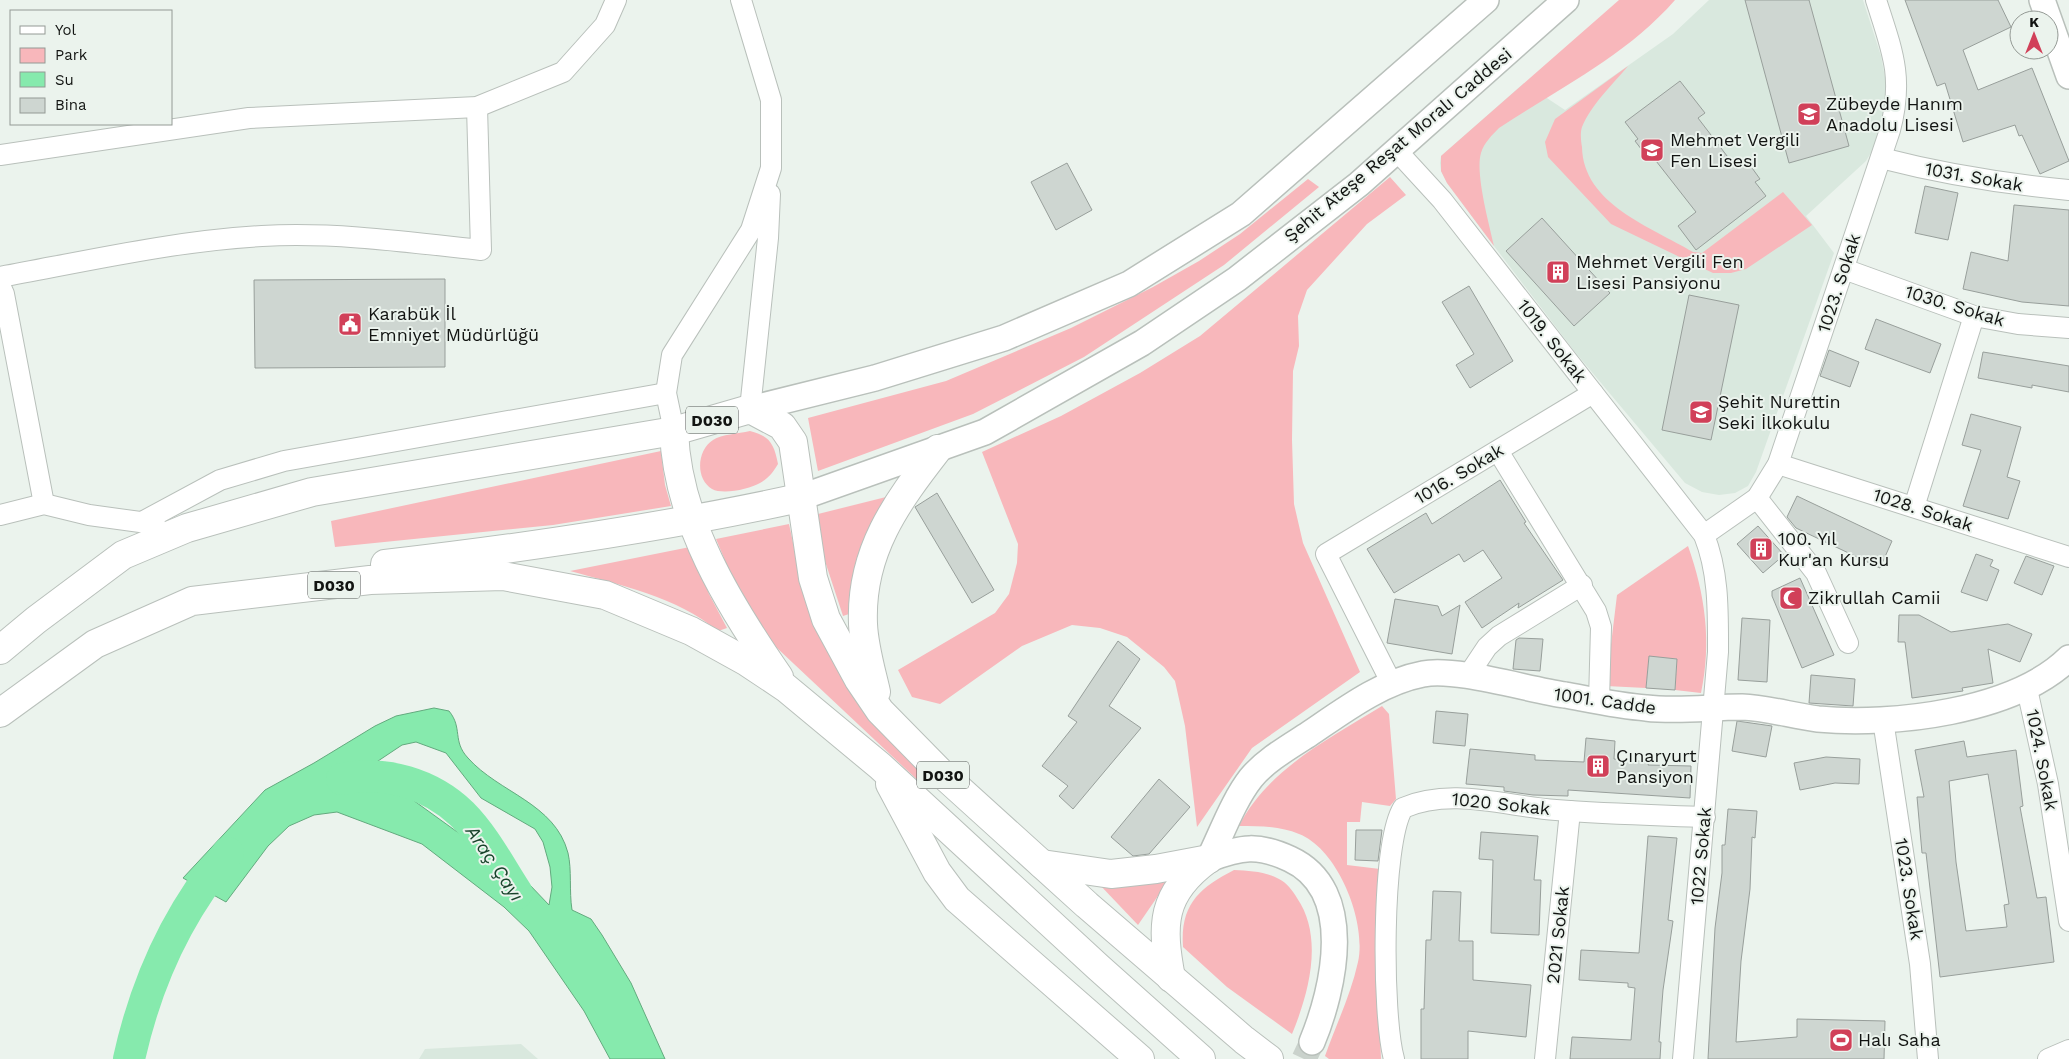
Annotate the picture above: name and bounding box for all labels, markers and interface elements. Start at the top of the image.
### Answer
legend [10,10,172,125]
north arrow [2009,10,2059,60]
text: K [2029,14,2039,30]
text: Yol [55,21,77,39]
street label: Şehit Ateşe Reşat Moralı Caddesi [1280,43,1516,246]
text: Park [55,46,88,64]
text: Su [55,71,74,89]
place label: Zübeyde Hanım Anadolu Lisesi [1826,93,1963,135]
text: Bina [55,96,87,114]
school or university icon: Zübeyde Hanım Anadolu Lisesi [1796,101,1822,127]
place label: Mehmet Vergili Fen Lisesi [1670,129,1800,171]
school or university icon: Mehmet Vergili Fen Lisesi [1639,137,1665,163]
street label: 1031. Sokak [1923,158,2025,195]
street label: 1023. Sokak [1813,231,1864,335]
place label: Mehmet Vergili Fen Lisesi Pansiyonu [1576,251,1744,293]
building icon: Mehmet Vergili Fen Lisesi Pansiyonu [1545,259,1571,285]
street label: 1030. Sokak [1903,280,2007,331]
street label: 1019. Sokak [1513,295,1591,386]
place label: Karabük İl Emniyet Müdürlüğü [368,303,539,345]
public building icon: Karabük İl Emniyet Müdürlüğü [337,311,363,337]
place label: Şehit Nurettin Seki İlkokulu [1718,391,1841,433]
school or university icon: Şehit Nurettin Seki İlkokulu [1688,399,1714,425]
road number: D030 [686,406,738,434]
street label: 1016. Sokak [1411,439,1507,508]
street label: 1028. Sokak [1871,484,1976,535]
place label: 100. Yıl Kur'an Kursu [1778,528,1889,570]
building icon: 100. Yıl Kur'an Kursu [1748,536,1774,562]
road number: D030 [308,572,360,598]
mosque icon: Zikrullah Camii [1778,585,1804,611]
place label: Zikrullah Camii [1808,587,1941,608]
street label: 1001. Cadde [1553,683,1657,718]
street label: 1024. Sokak [2022,708,2063,812]
place label: Çınaryurt Pansiyon [1616,745,1697,787]
building icon: Çınaryurt Pansiyon [1585,753,1611,779]
road number: D030 [917,762,969,788]
street label: 1020 Sokak [1451,788,1551,819]
street label: 1022 Sokak [1686,806,1715,906]
water label: Araç Çayı [460,820,528,906]
street label: 1023. Sokak [1891,836,1928,941]
street label: 2021 Sokak [1542,885,1573,985]
sports icon: Halı Saha [1828,1027,1854,1053]
place label: Halı Saha [1858,1029,1941,1050]

